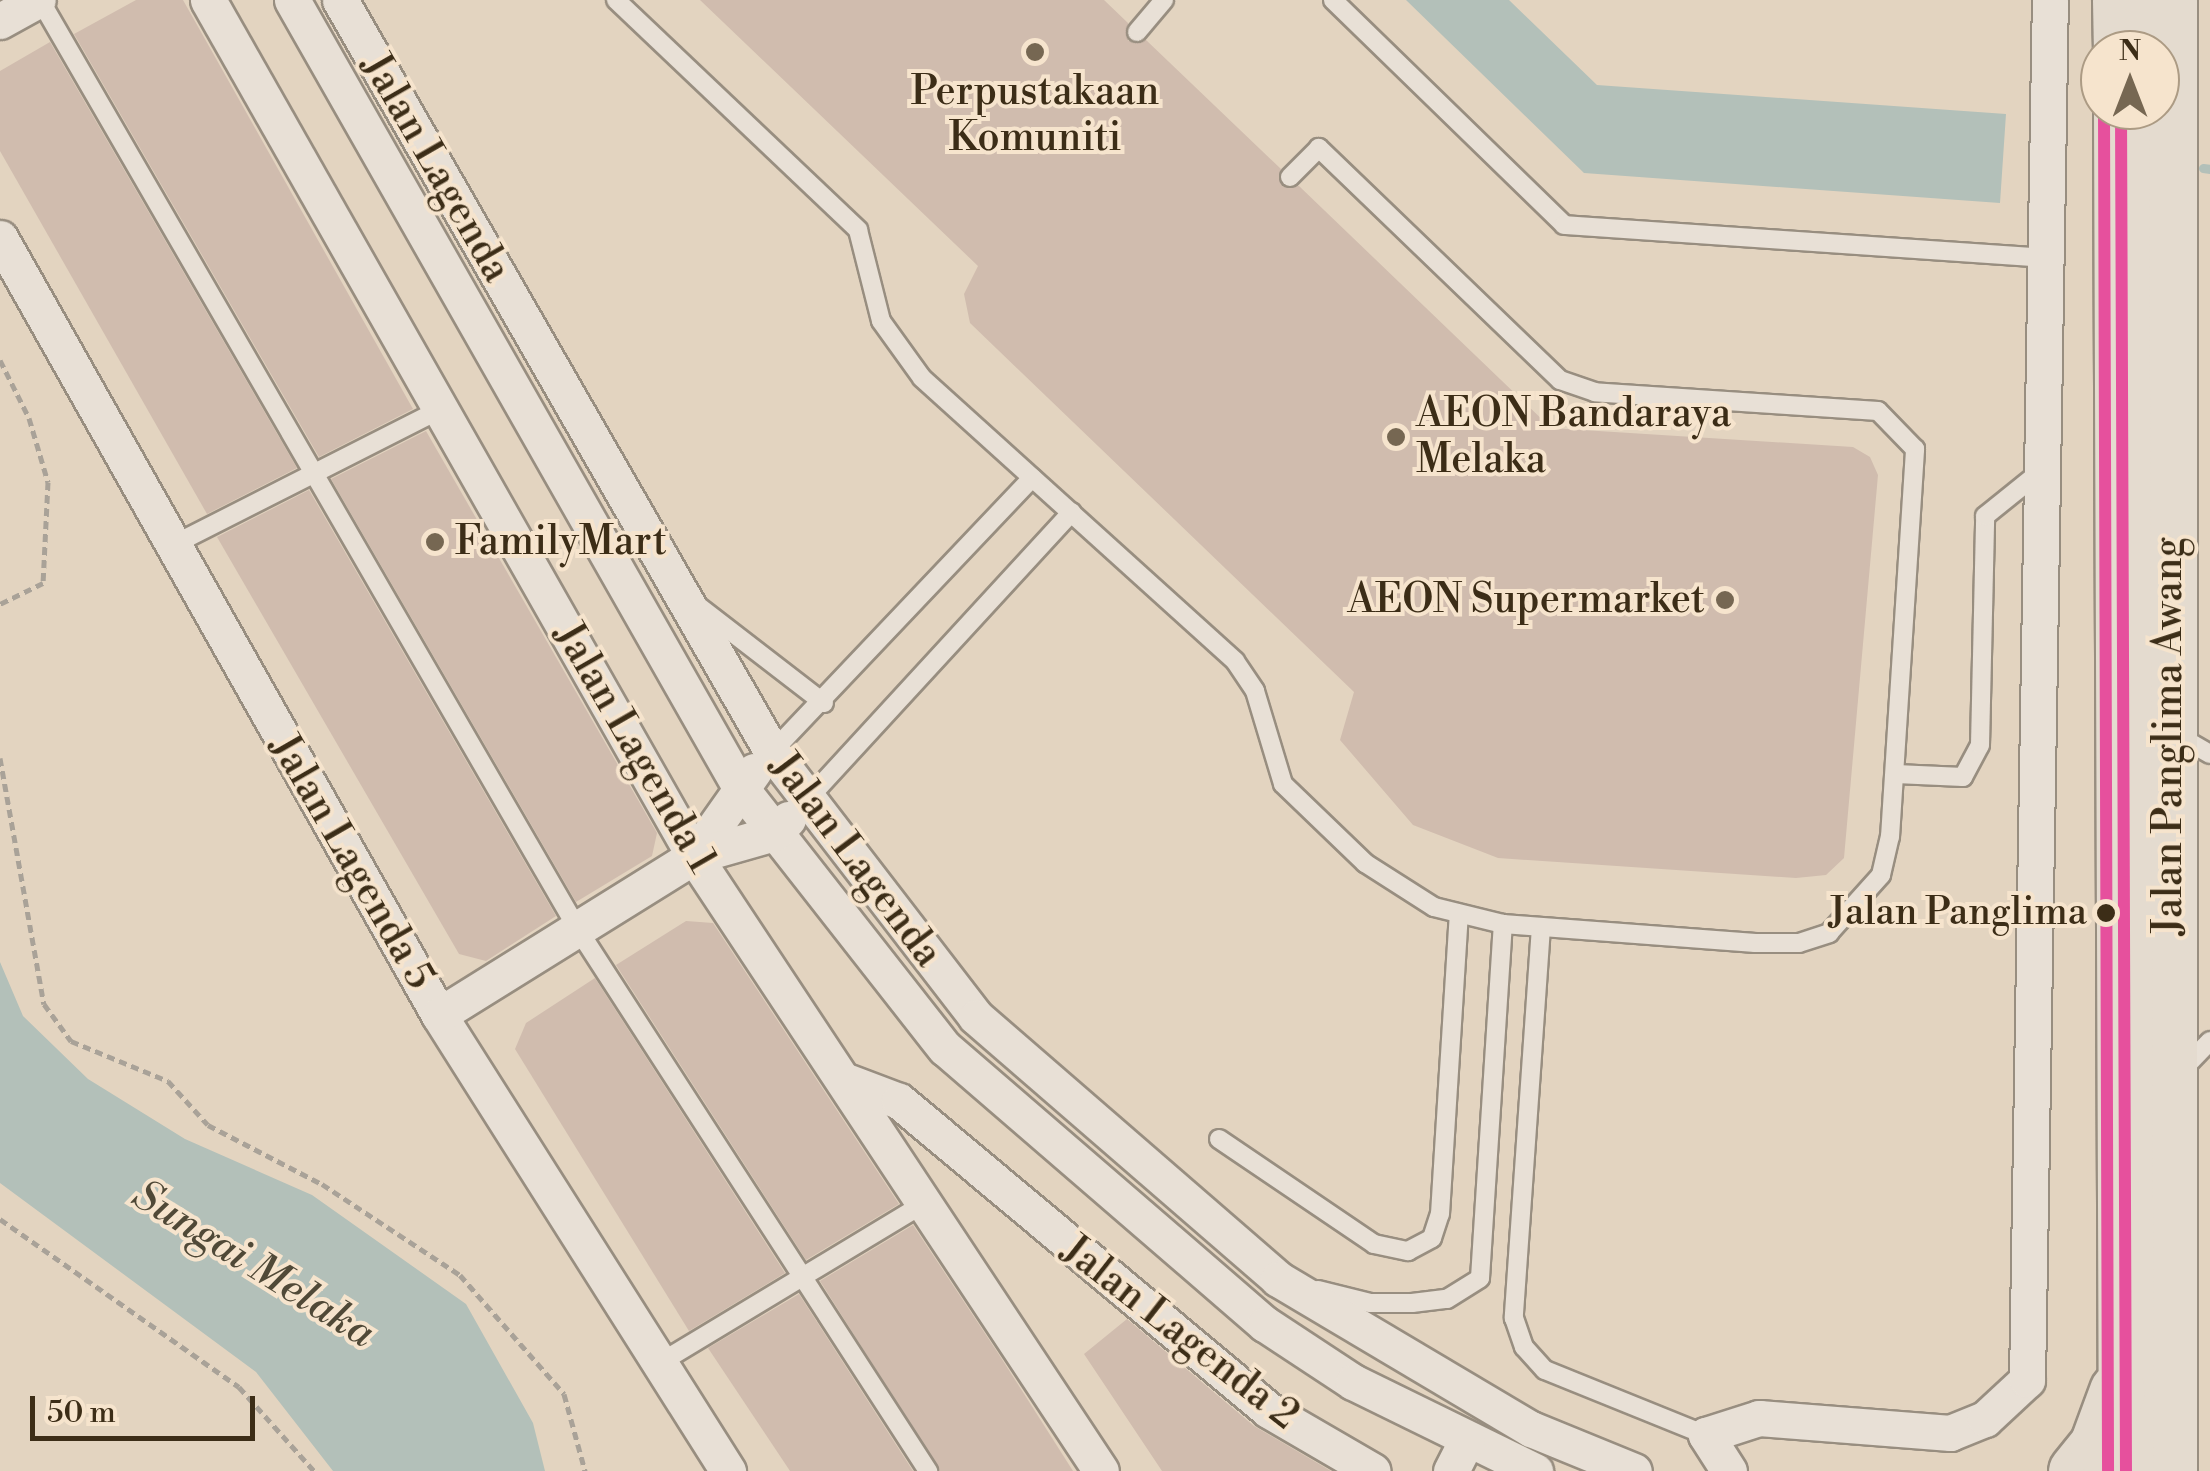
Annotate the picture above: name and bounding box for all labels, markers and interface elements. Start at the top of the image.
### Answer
north arrow [2080,30,2180,130]
text: N [2119,34,2141,69]
marker: Perpustakaan Komuniti [1024,41,1046,63]
street label: Jalan Lagenda [351,45,521,291]
place label: Perpustakaan Komuniti [911,68,1159,162]
place label: AEON Bandaraya Melaka [1416,390,1731,484]
marker: AEON Bandaraya Melaka [1385,426,1407,448]
place label: FamilyMart [455,518,667,566]
marker: FamilyMart [424,531,446,553]
street label: Jalan Panglima Awang [2145,537,2193,935]
place label: AEON Supermarket [1347,576,1705,624]
marker: AEON Supermarket [1714,589,1736,611]
street label: Jalan Lagenda 1 [544,614,726,882]
street label: Jalan Lagenda 5 [260,726,444,998]
street label: Jalan Lagenda [760,744,952,976]
place label: Jalan Panglima [1829,890,2087,936]
marker: Jalan Panglima [2096,903,2116,923]
water label: Sungai Melaka [123,1171,383,1359]
street label: Jalan Lagenda 2 [1052,1226,1308,1440]
scale bar [35,1376,260,1438]
text: 50 m [47,1394,116,1432]

